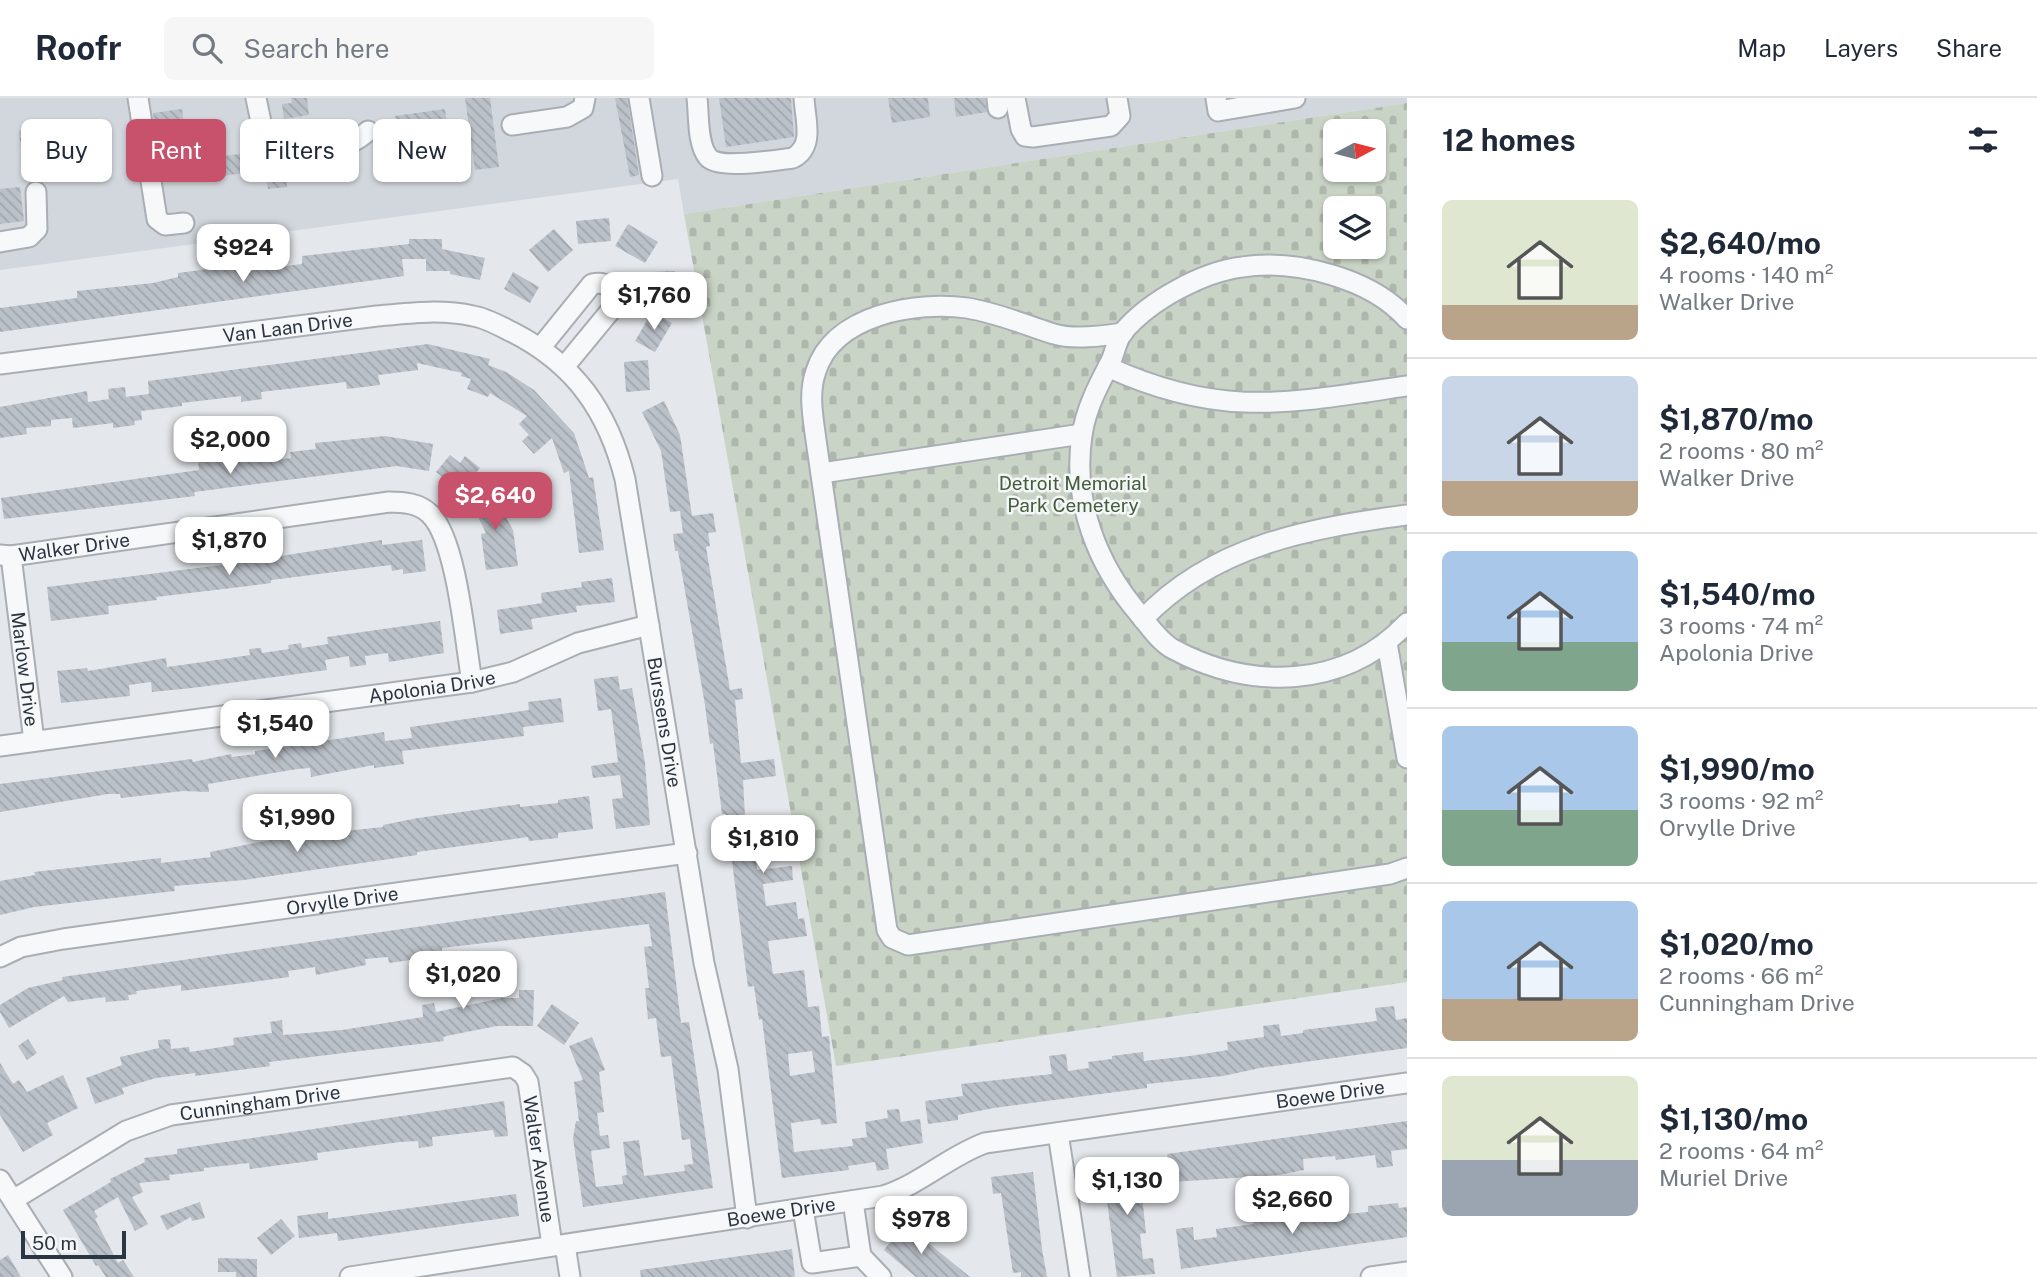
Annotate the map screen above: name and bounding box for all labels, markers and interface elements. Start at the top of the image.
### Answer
search box [164,17,654,80]
text: Roofr [35,29,122,67]
icon: search [188,29,226,67]
text: Search here [244,33,390,64]
text: Map [1737,34,1786,62]
text: Layers [1824,34,1898,62]
text: Share [1936,34,2002,62]
chip: Buy [21,119,112,182]
chip: Rent [126,119,226,182]
chip: Filters [240,119,359,182]
chip: New [373,119,471,182]
north arrow [1323,119,1386,182]
map controls [1323,119,1386,259]
icon: filters [1964,121,2002,159]
text: 12 homes [1442,122,1576,158]
button: layers [1323,196,1386,259]
pin: $924 [202,225,284,284]
text: $2,640/mo [1659,225,1821,261]
icon: home [1498,228,1582,312]
text: $924 [213,233,273,260]
text: 4 rooms · 140 m² [1659,261,1833,288]
pin: $1,760 [597,272,711,332]
text: $1,760 [617,281,691,308]
text: Walker Drive [1659,288,1795,315]
street label: Van Laan Drive [221,308,354,347]
text: $1,870/mo [1659,401,1814,437]
icon: home [1498,404,1582,488]
pin: $2,000 [173,416,287,476]
text: $2,000 [190,425,270,452]
text: 2 rooms · 80 m² [1659,437,1824,464]
text: Walker Drive [1659,464,1795,491]
pin: $2,640 [438,472,552,532]
park label: Detroit Memorial Park Cemetery [999,472,1147,516]
text: $2,640 [454,481,536,508]
pin: $1,870 [172,518,286,577]
text: $1,870 [191,526,267,553]
street label: Walker Drive [17,528,131,566]
text: $1,540/mo [1659,576,1815,612]
icon: home [1498,579,1582,663]
street label: Marlow Drive [7,610,43,728]
text: 3 rooms · 74 m² [1659,612,1823,639]
text: Apolonia Drive [1659,639,1814,666]
street label: Burssens Drive [643,655,686,789]
street label: Apolonia Drive [367,666,498,707]
pin: $1,540 [218,700,332,760]
text: $1,540 [236,709,314,736]
text: $1,990/mo [1659,751,1815,787]
icon: home [1498,754,1582,838]
text: 3 rooms · 92 m² [1659,787,1824,814]
pin: $1,990 [240,794,354,854]
text: $1,990 [259,803,335,830]
text: Orvylle Drive [1659,814,1796,841]
pin: $1,810 [706,816,820,875]
text: $1,810 [727,824,799,851]
street label: Orvylle Drive [285,882,400,919]
text: $1,020/mo [1659,926,1814,962]
icon: home [1498,929,1582,1013]
pin: $1,020 [406,951,520,1011]
text: $1,020 [425,960,501,987]
text: 2 rooms · 66 m² [1659,962,1823,989]
text: Cunningham Drive [1659,989,1855,1016]
street label: Boewe Drive [1274,1075,1386,1113]
street label: Cunningham Drive [178,1080,342,1125]
street label: Walter Avenue [519,1094,560,1224]
text: $1,130/mo [1659,1101,1808,1137]
icon: home [1498,1104,1582,1188]
text: 2 rooms · 64 m² [1659,1137,1823,1164]
pin: $1,130 [1070,1158,1184,1217]
text: Muriel Drive [1659,1164,1788,1191]
text: $1,130 [1091,1166,1163,1193]
pin: $2,660 [1235,1176,1349,1236]
text: $2,660 [1251,1185,1333,1212]
street label: Boewe Drive [725,1192,837,1231]
pin: $978 [880,1196,962,1256]
text: $978 [891,1205,951,1232]
scale bar [21,1228,126,1260]
text: 50 m [32,1232,77,1254]

